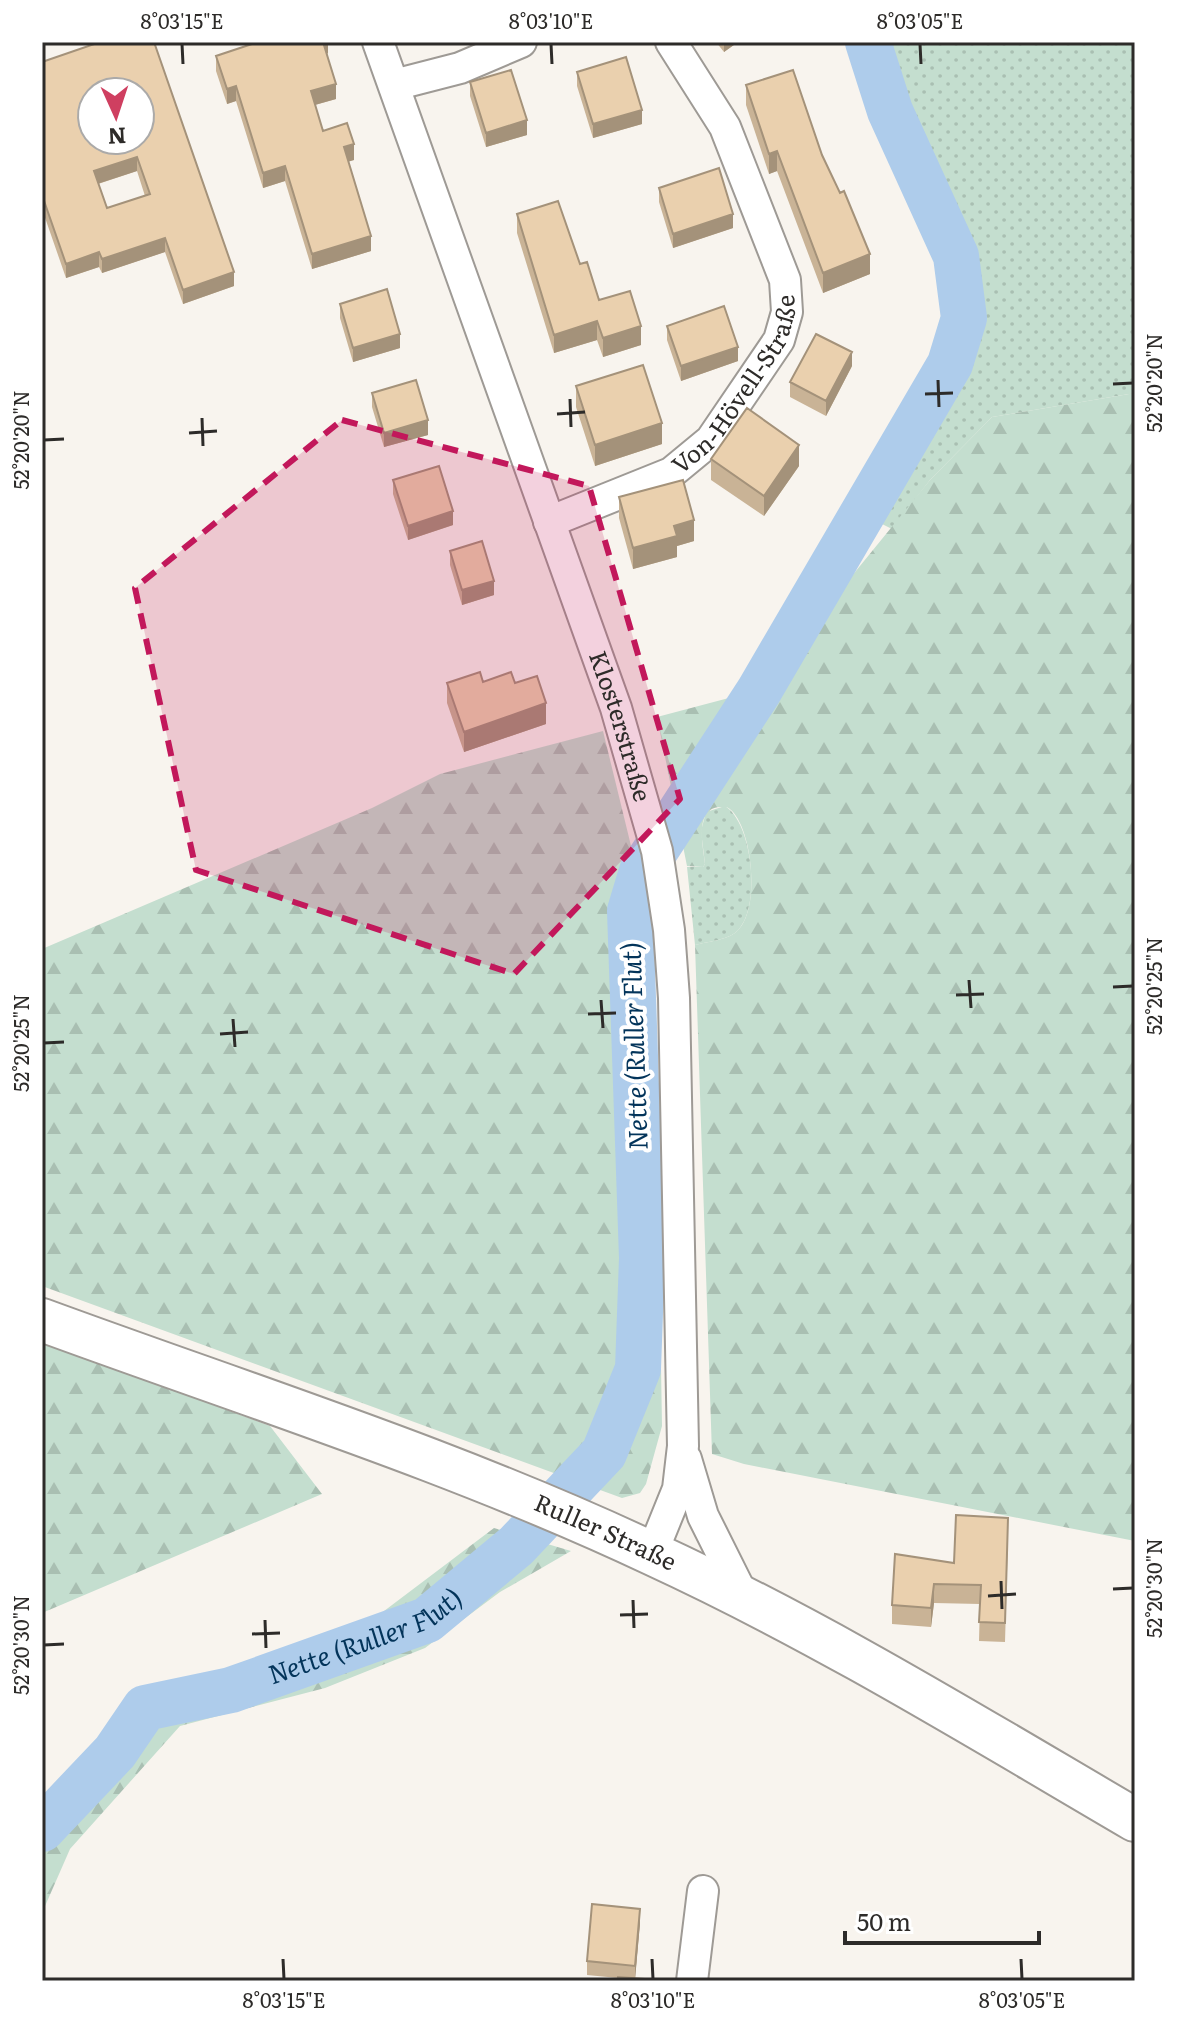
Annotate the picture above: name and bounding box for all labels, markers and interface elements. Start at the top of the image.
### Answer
text: 8°03'15"E [140,5,224,35]
text: 8°03'10"E [509,5,593,35]
text: 8°03'05"E [877,5,963,35]
north arrow [76,76,156,156]
text: N [107,121,127,154]
street label: Von-Hövell-Straße [663,294,803,481]
text: 52°20'20"N [1138,333,1168,433]
text: 52°20'20"N [5,390,35,490]
street label: Klosterstraße [582,645,662,805]
text: 52°20'25"N [1138,937,1168,1035]
water label: Nette (Ruller Flut) [609,941,656,1151]
text: 52°20'25"N [5,994,35,1092]
street label: Ruller Straße [530,1484,683,1578]
text: 52°20'30"N [1138,1538,1168,1638]
water label: Nette (Ruller Flut) [262,1577,469,1692]
text: 52°20'30"N [5,1595,35,1695]
scale bar [845,1895,1039,1945]
text: 50 m [857,1903,911,1938]
text: 8°03'15"E [242,1984,326,2014]
text: 8°03'10"E [611,1984,695,2014]
text: 8°03'05"E [979,1984,1065,2014]

